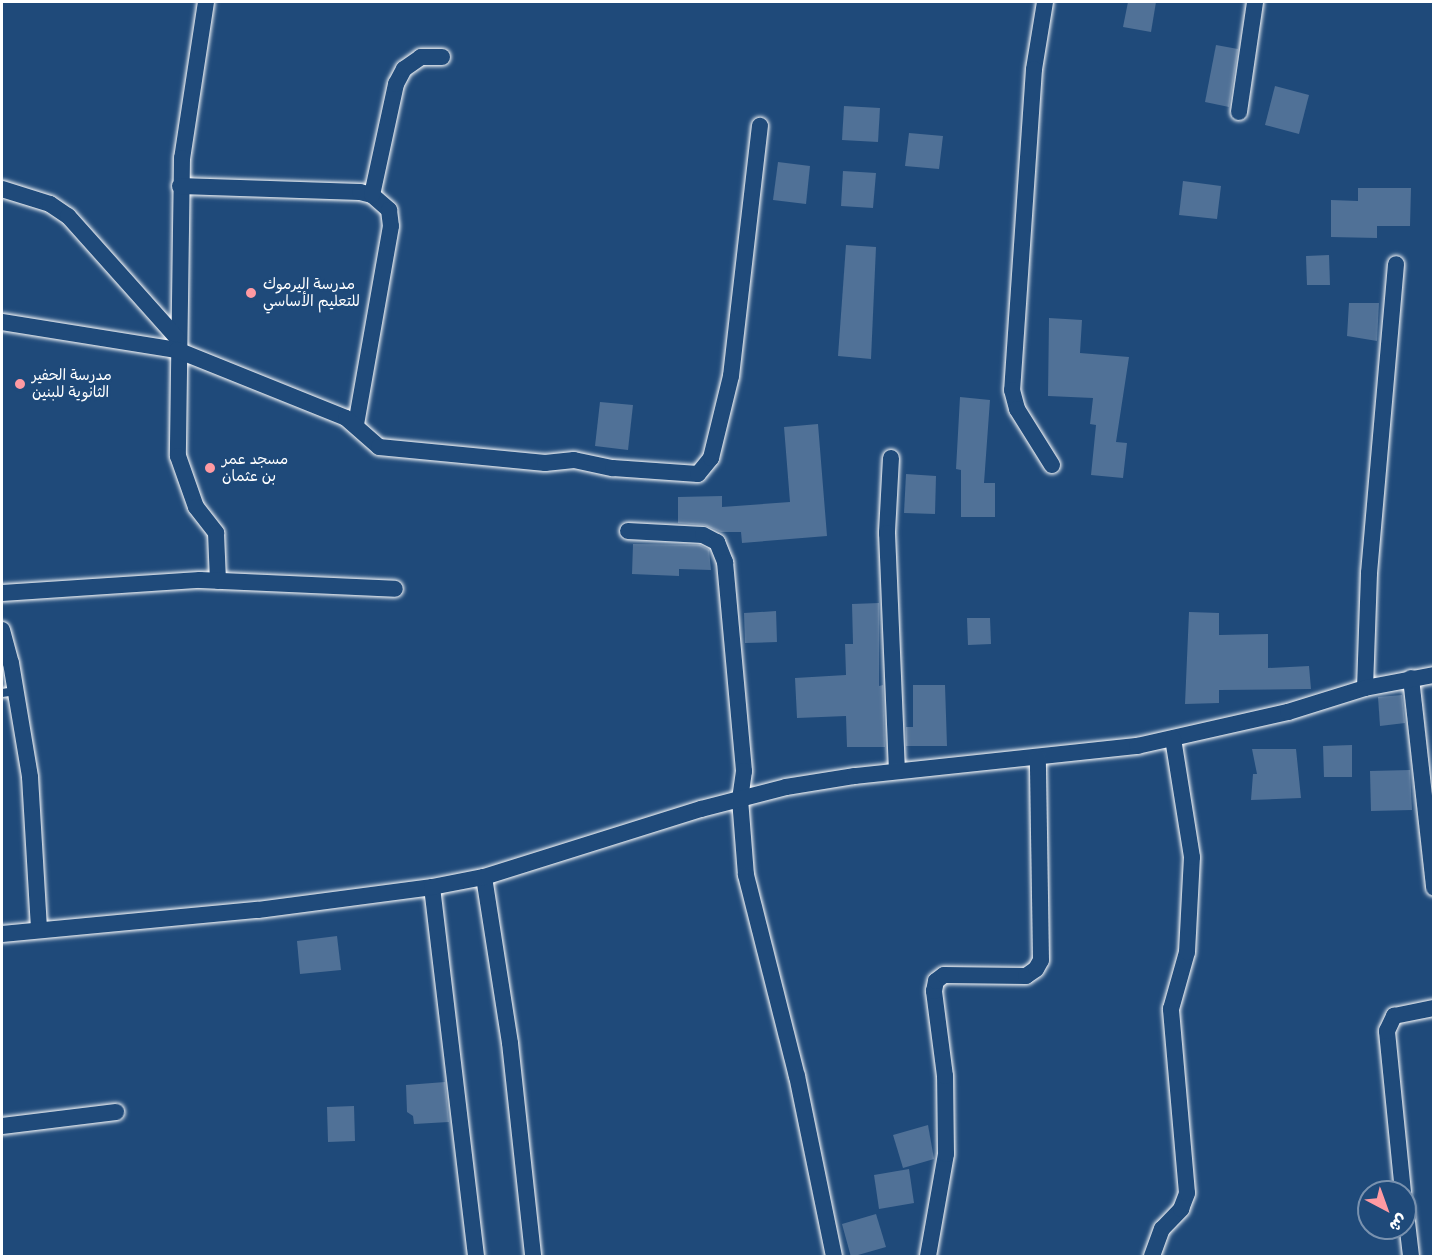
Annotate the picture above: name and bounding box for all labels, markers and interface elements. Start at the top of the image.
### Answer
place label: مدرسة اليرموك للتعليم الأساسي [263,275,360,310]
marker: مدرسة اليرموك للتعليم الأساسي [244,286,258,300]
place label: مدرسة الحفير الثانوية للبنين [32,366,112,401]
marker: مدرسة الحفير الثانوية للبنين [13,377,27,391]
place label: مسجد عمر بن عثمان [222,450,288,485]
marker: مسجد عمر بن عثمان [203,461,217,475]
north arrow [1357,1180,1417,1240]
text: ش [1385,1210,1411,1235]

